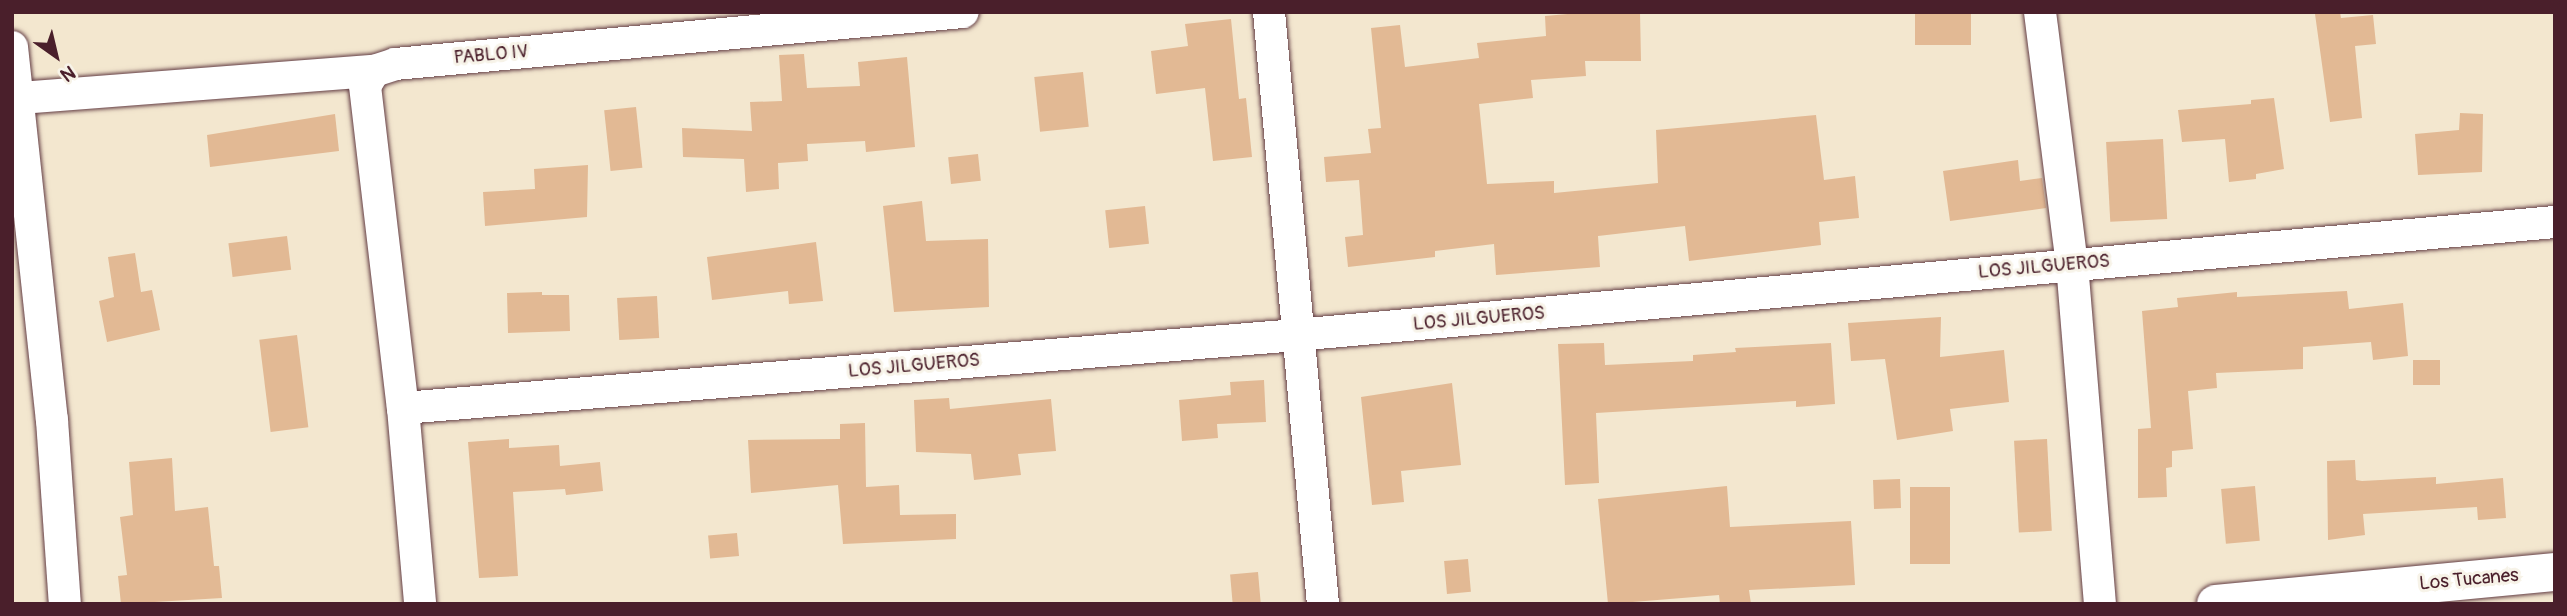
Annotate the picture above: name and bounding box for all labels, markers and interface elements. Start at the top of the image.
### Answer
north arrow [21,21,91,91]
street label: PABLO IV [453,40,529,70]
text: N [56,60,80,87]
street label: LOS JILGUEROS [1977,250,2111,284]
street label: LOS JILGUEROS [1412,302,1546,336]
street label: LOS JILGUEROS [847,349,981,383]
street label: Los Tucanes [2418,564,2520,596]

